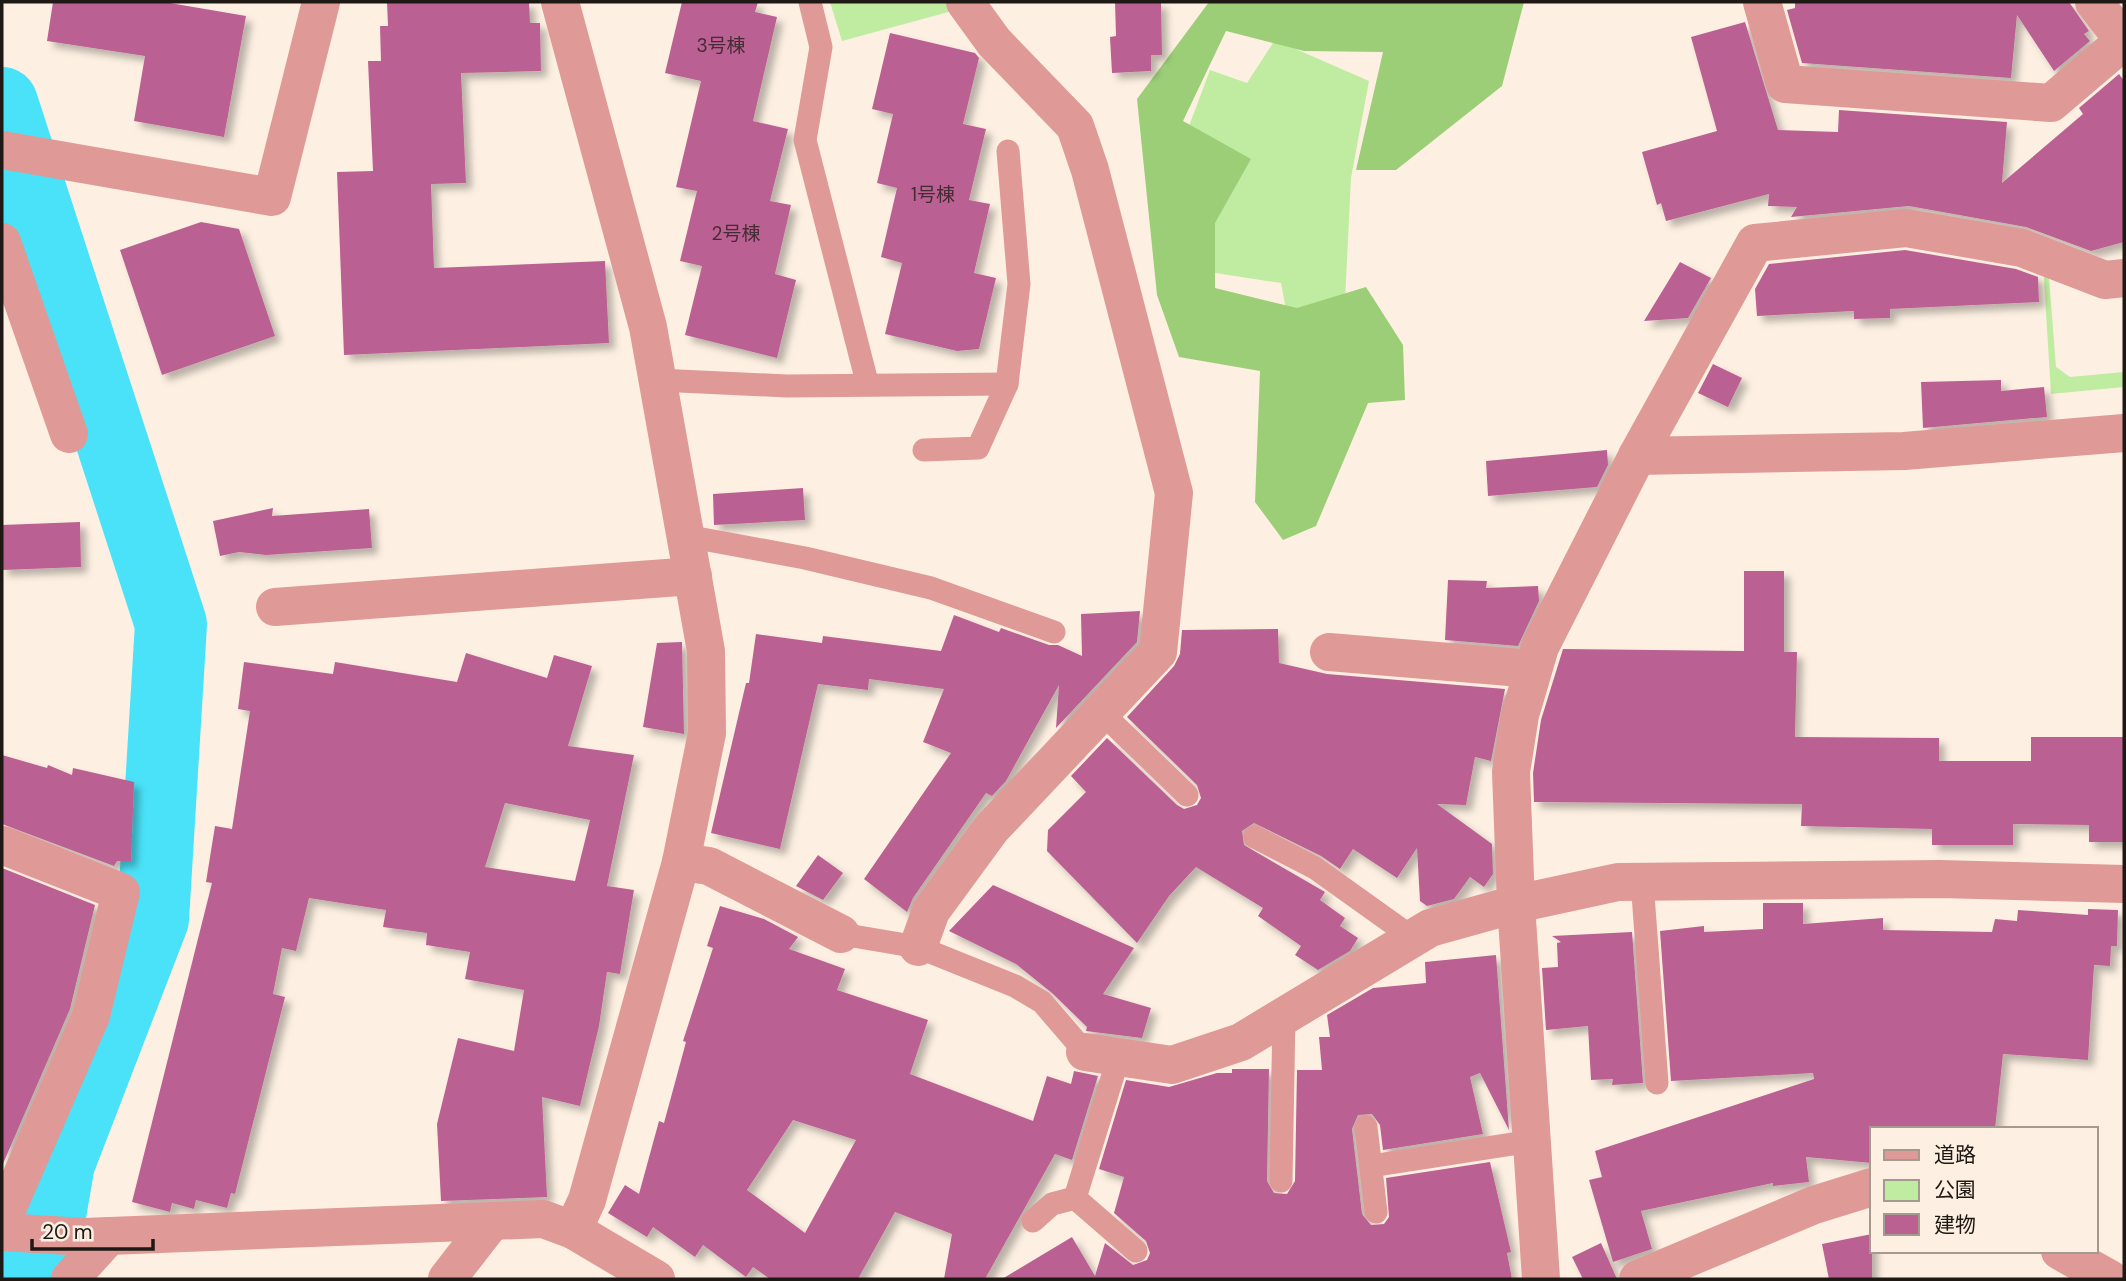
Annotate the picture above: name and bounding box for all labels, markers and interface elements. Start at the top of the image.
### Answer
house number: 3号棟 [696,33,746,58]
house number: 1号棟 [911,182,955,207]
house number: 2号棟 [712,221,760,246]
legend [1870,1127,2098,1253]
text: 道路 [1934,1141,1976,1169]
text: 公園 [1934,1176,1976,1204]
scale bar [32,1208,152,1252]
text: 建物 [1934,1211,1976,1239]
text: 20 m [42,1218,93,1246]

